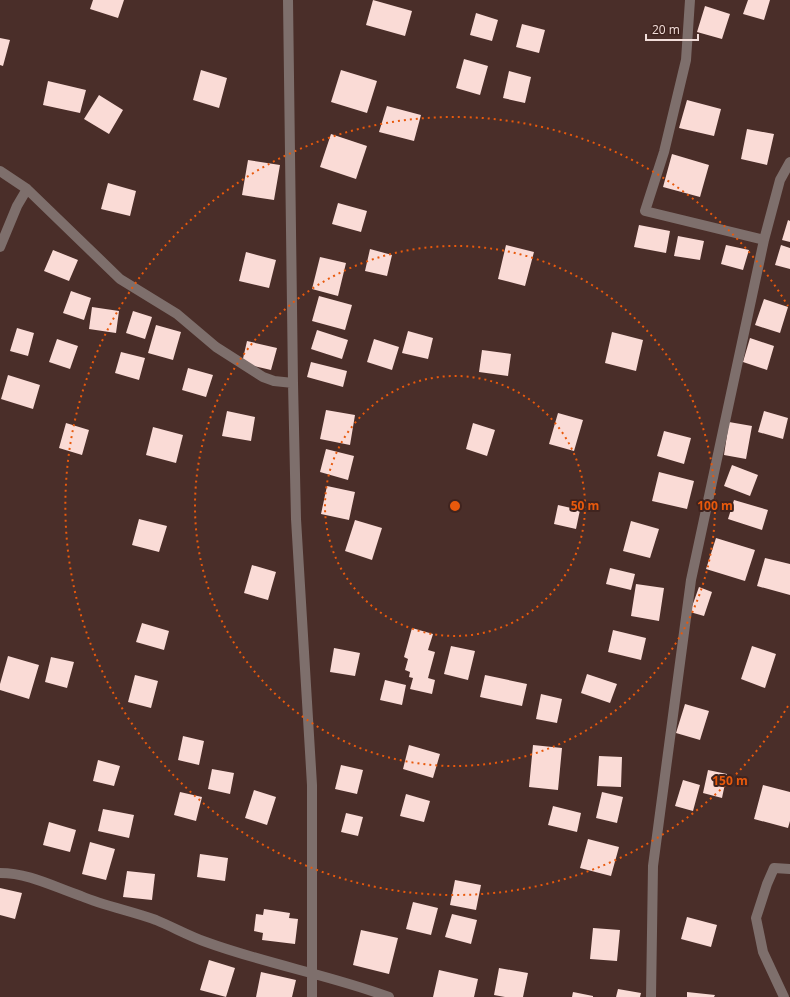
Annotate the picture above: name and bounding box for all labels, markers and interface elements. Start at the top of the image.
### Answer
scale bar [646,16,698,42]
text: 20 m [652,21,680,38]
text: 50 m [571,497,599,514]
text: 100 m [697,497,733,514]
centre of rings [448,499,462,513]
text: 150 m [712,772,748,789]

